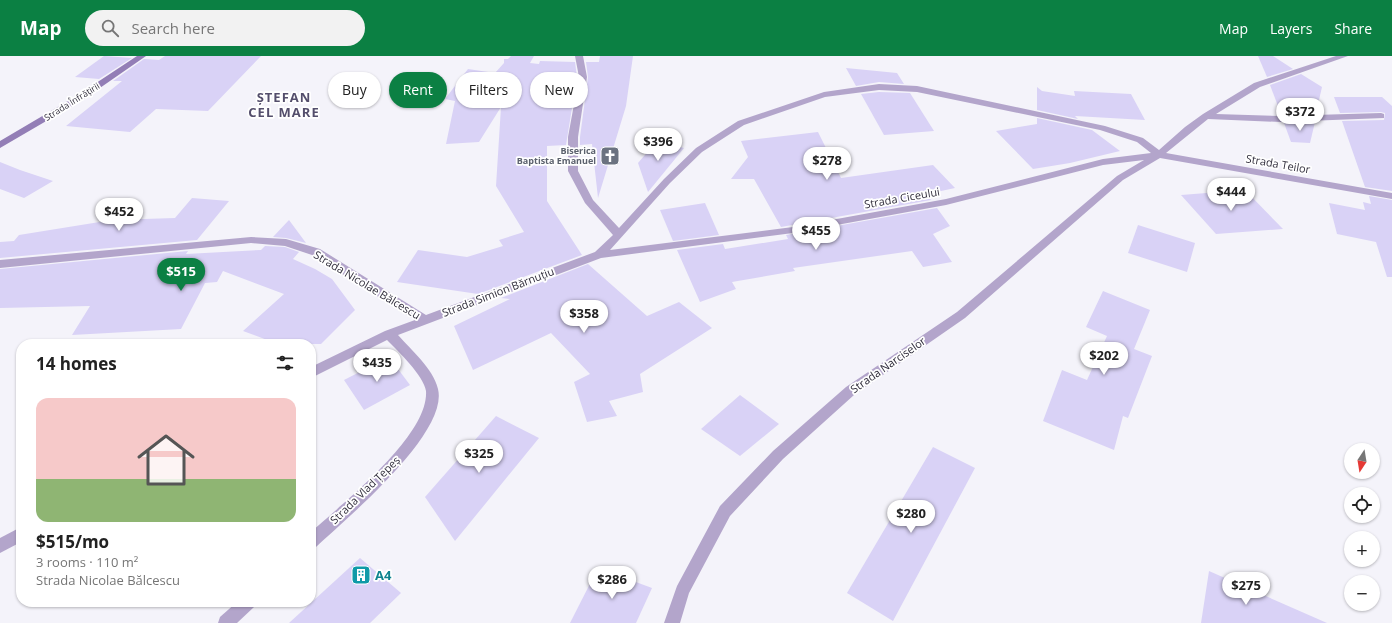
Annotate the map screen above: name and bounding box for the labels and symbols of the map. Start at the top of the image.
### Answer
street label: Strada Înfrățirii [42,79,102,124]
district label: ȘTEFAN CEL MARE [248,88,320,121]
pin: $372 [1276,98,1324,132]
pin: $396 [634,128,682,162]
place label: Biserica Baptista Emanuel [517,144,596,167]
church icon: Biserica Baptista Emanuel [599,145,621,167]
pin: $278 [803,147,851,181]
street label: Strada Teilor [1245,150,1312,177]
pin: $444 [1207,178,1255,212]
street label: Strada Ciceului [863,183,941,212]
pin: $452 [95,198,143,232]
pin: $455 [792,217,840,251]
street label: Strada Nicolae Bălcescu [311,247,423,322]
pin: $515 [157,258,205,292]
street label: Strada Simion Bărnuțiu [440,263,556,320]
pin: $358 [560,300,608,334]
street label: Strada Narciselor [847,333,929,396]
pin: $202 [1080,342,1128,376]
pin: $435 [353,349,401,383]
pin: $325 [455,440,503,474]
north arrow [1344,443,1380,479]
street label: Strada Vlad Țepeș [326,452,403,527]
pin: $280 [887,500,935,534]
building icon: A4 [350,564,372,586]
place label: A4 [375,566,392,584]
pin: $286 [588,566,636,600]
pin: $275 [1222,572,1270,606]

